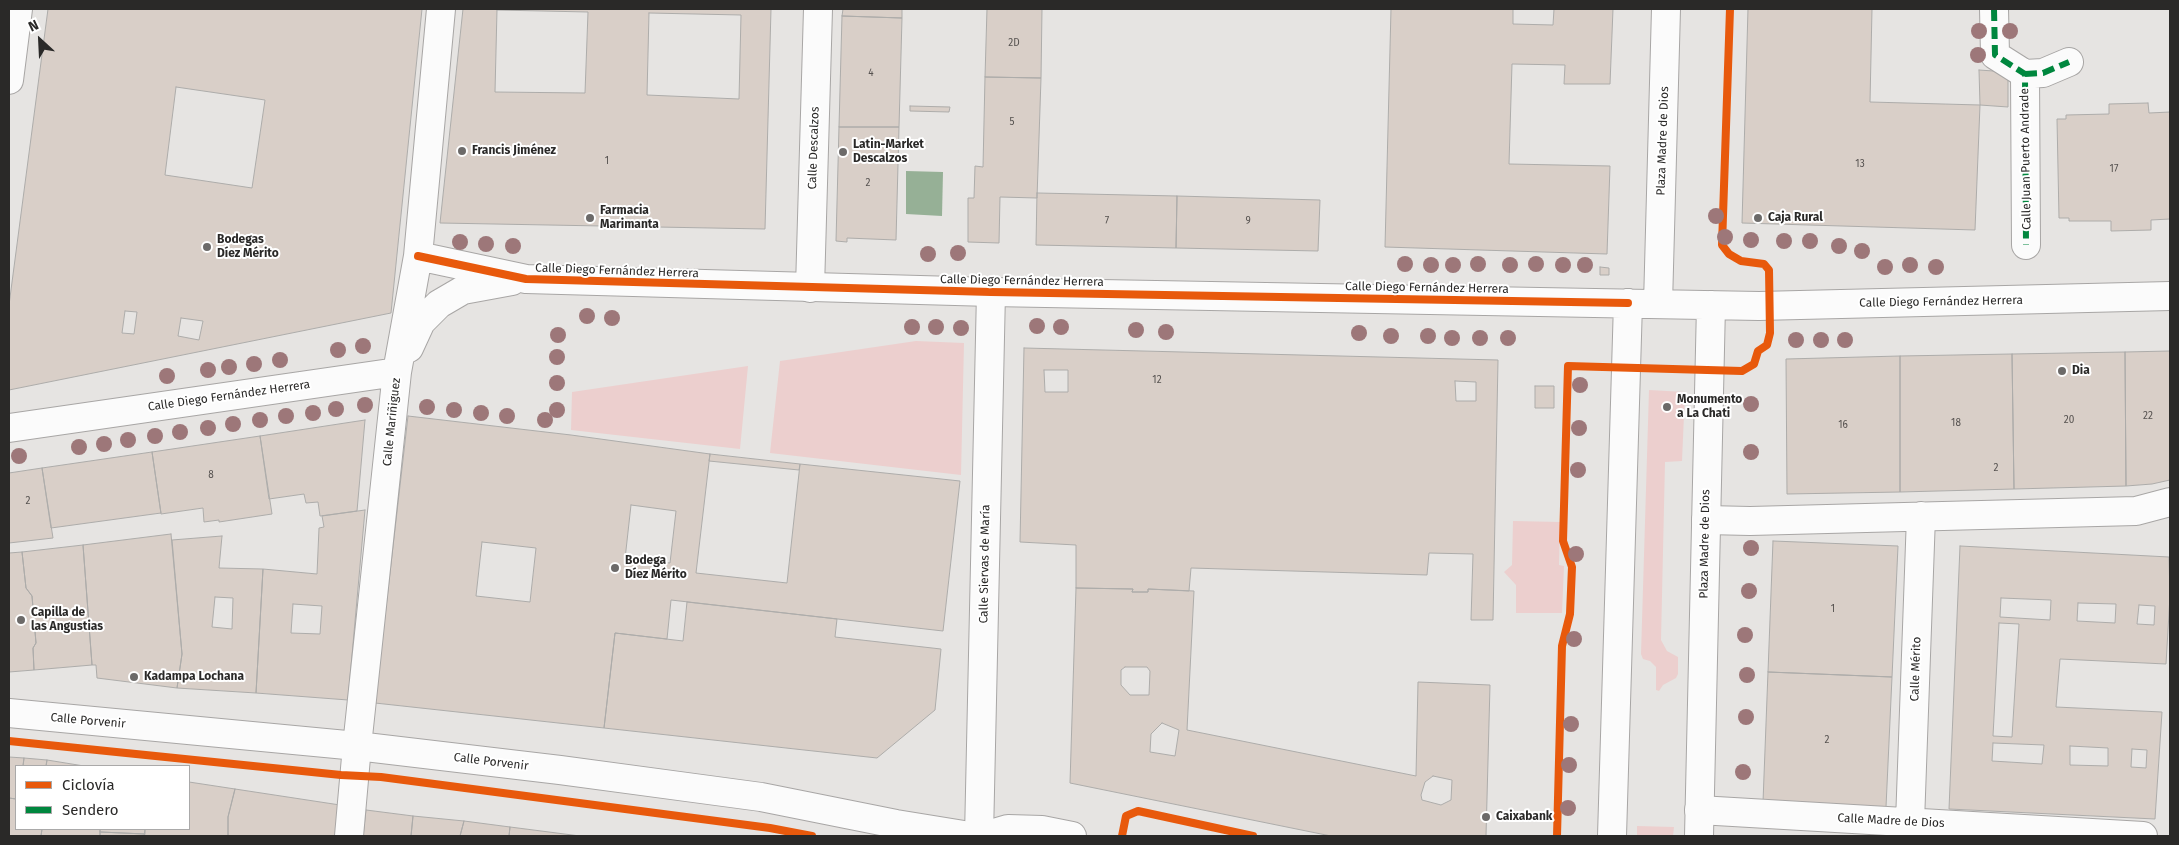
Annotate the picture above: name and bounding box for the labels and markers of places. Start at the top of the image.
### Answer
place label: Latin-Market Descalzos [853,138,924,166]
place label: Francis Jiménez [472,144,556,158]
marker: Francis Jiménez [456,145,468,157]
marker: Latin-Market Descalzos [837,146,849,158]
place label: Farmacia Marimanta [600,204,659,232]
place label: Caja Rural [1768,211,1823,225]
marker: Farmacia Marimanta [584,212,596,224]
marker: Caja Rural [1752,212,1764,224]
place label: Bodegas Díez Mérito [217,233,279,261]
marker: Bodegas Díez Mérito [201,241,213,253]
place label: Dia [2072,364,2090,378]
marker: Dia [2056,365,2068,377]
place label: Monumento a La Chati [1677,393,1742,421]
marker: Monumento a La Chati [1661,401,1673,413]
place label: Bodega Díez Mérito [625,554,687,582]
marker: Bodega Díez Mérito [609,562,621,574]
place label: Capilla de las Angustias [31,606,103,634]
marker: Capilla de las Angustias [15,614,27,626]
place label: Kadampa Lochana [144,670,244,684]
marker: Kadampa Lochana [128,671,140,683]
place label: Caixabank [1496,810,1552,824]
marker: Caixabank [1480,811,1492,823]

